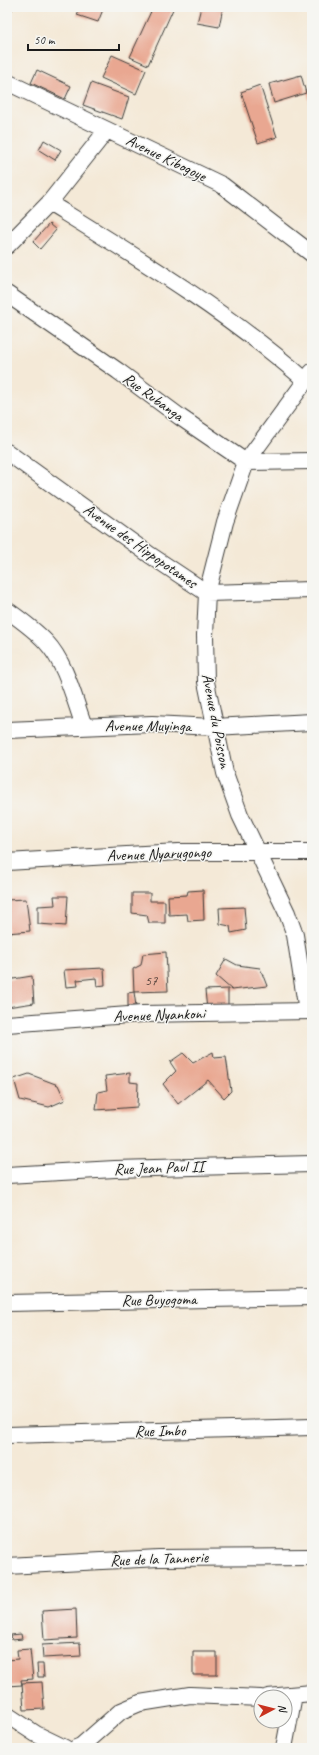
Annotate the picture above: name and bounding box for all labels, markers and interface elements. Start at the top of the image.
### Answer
scale bar [28,26,119,52]
text: 50 m [34,32,56,48]
street label: Avenue Kibogoye [123,130,211,187]
street label: Rue Rubanga [119,368,189,427]
street label: Avenue des Hippopotames [79,499,202,594]
street label: Avenue du Poisson [197,672,235,771]
street label: Avenue Muyinga [105,716,192,736]
street label: Avenue Nyarugongo [107,842,213,866]
house number: 57 [145,972,158,989]
street label: Avenue Nyankoni [113,1003,207,1027]
street label: Rue Jean Paul II [114,1156,208,1180]
street label: Rue Buyogoma [121,1289,198,1311]
street label: Rue Imbo [134,1421,187,1441]
street label: Rue de la Tannerie [110,1547,210,1571]
north arrow [253,1689,293,1729]
text: N [276,1704,291,1714]

